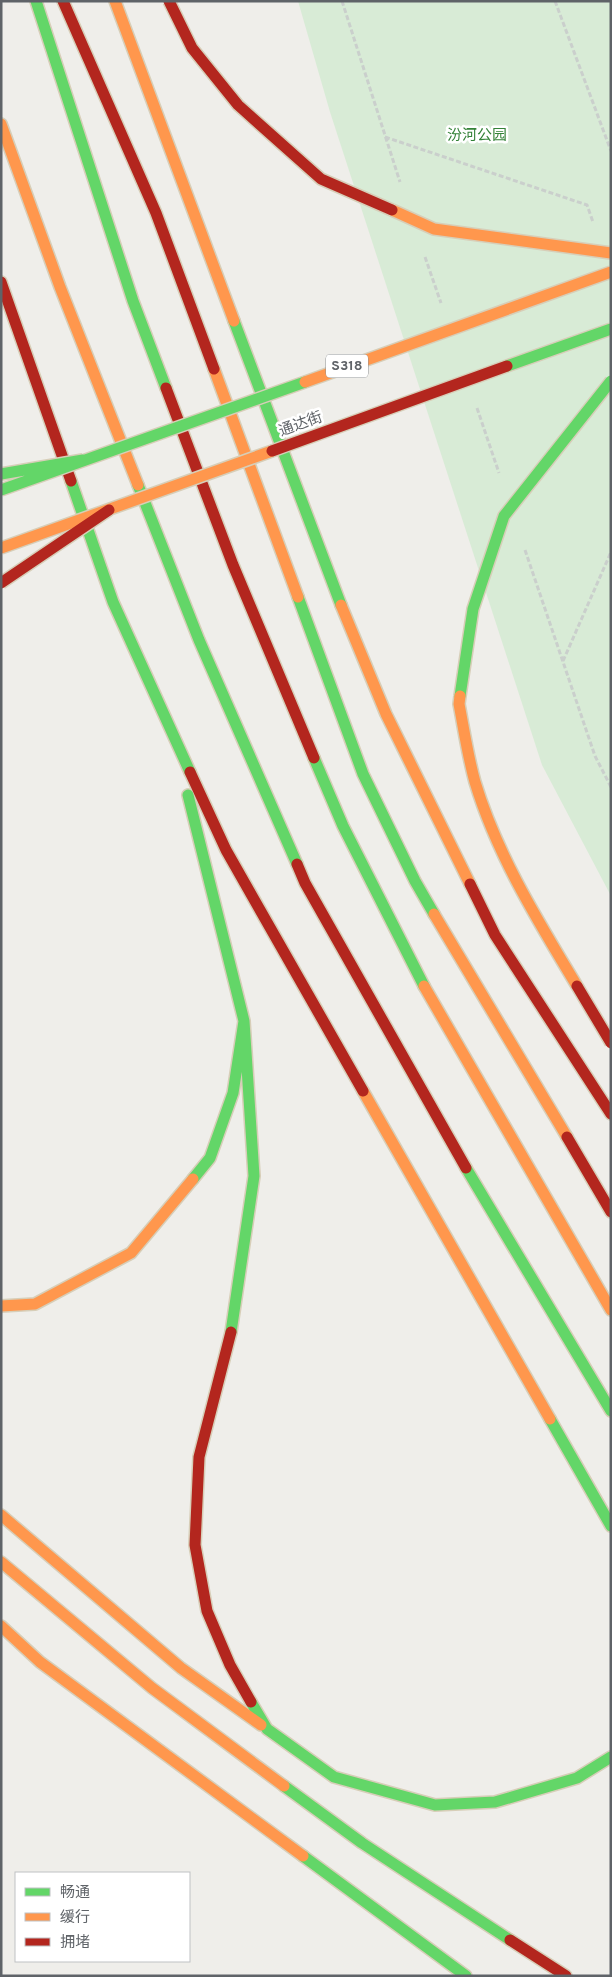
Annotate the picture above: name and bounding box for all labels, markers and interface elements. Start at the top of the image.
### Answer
park label: 汾河公园 [447,127,507,146]
road number: S318 [326,354,368,378]
street label: 通达街 [277,408,325,442]
legend [15,1872,190,1962]
text: 畅通 [60,1884,90,1903]
text: 缓行 [60,1909,90,1928]
text: 拥堵 [60,1934,90,1953]

